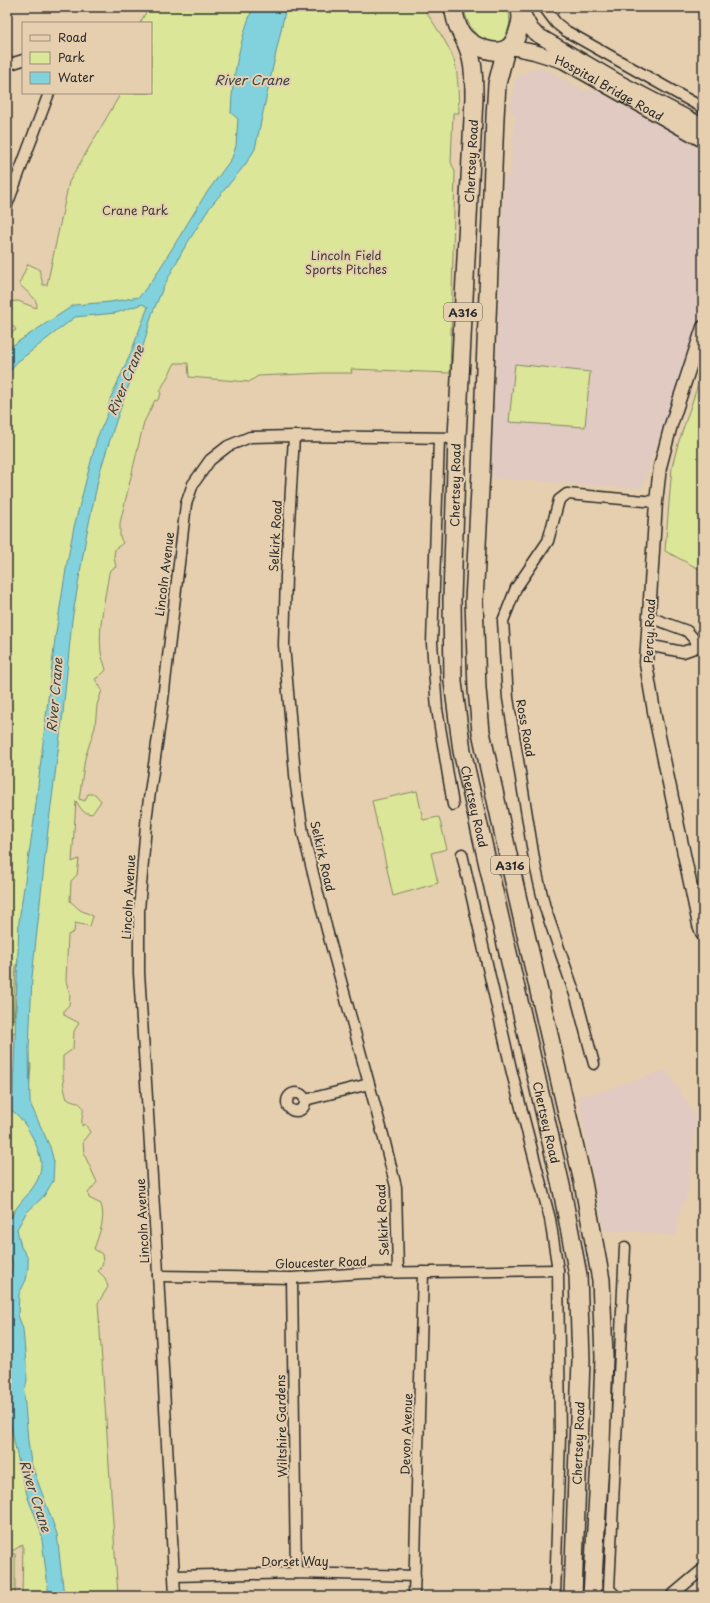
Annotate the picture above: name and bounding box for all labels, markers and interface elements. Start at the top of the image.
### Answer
legend [22,22,152,94]
text: Road [58,28,87,46]
text: Park [58,48,85,66]
street label: Hospital Bridge Road [553,50,667,125]
text: Water [58,68,95,86]
water label: River Crane [215,70,290,89]
street label: Chertsey Road [460,119,482,203]
park label: Crane Park [102,201,168,219]
park label: Lincoln Field Sports Pitches [305,246,387,278]
road number: A316 [444,303,482,321]
water label: River Crane [102,341,149,418]
street label: Chertsey Road [445,443,465,527]
street label: Selkirk Road [264,499,286,573]
street label: Lincoln Avenue [150,530,178,617]
street label: Percy Road [639,598,659,664]
water label: River Crane [41,656,67,733]
street label: Ross Road [512,698,540,758]
street label: Chertsey Road [457,764,493,849]
street label: Selkirk Road [306,819,340,893]
street label: Lincoln Avenue [117,854,139,940]
road number: A316 [491,856,529,874]
street label: Chertsey Road [529,1080,565,1165]
street label: Lincoln Avenue [131,1178,153,1264]
street label: Selkirk Road [371,1183,393,1257]
street label: Gloucester Road [275,1251,367,1273]
street label: Wiltshire Gardens [271,1374,291,1478]
street label: Devon Avenue [396,1392,416,1475]
street label: Chertsey Road [568,1401,588,1485]
water label: River Crane [15,1457,57,1535]
street label: Dorset Way [261,1552,329,1570]

